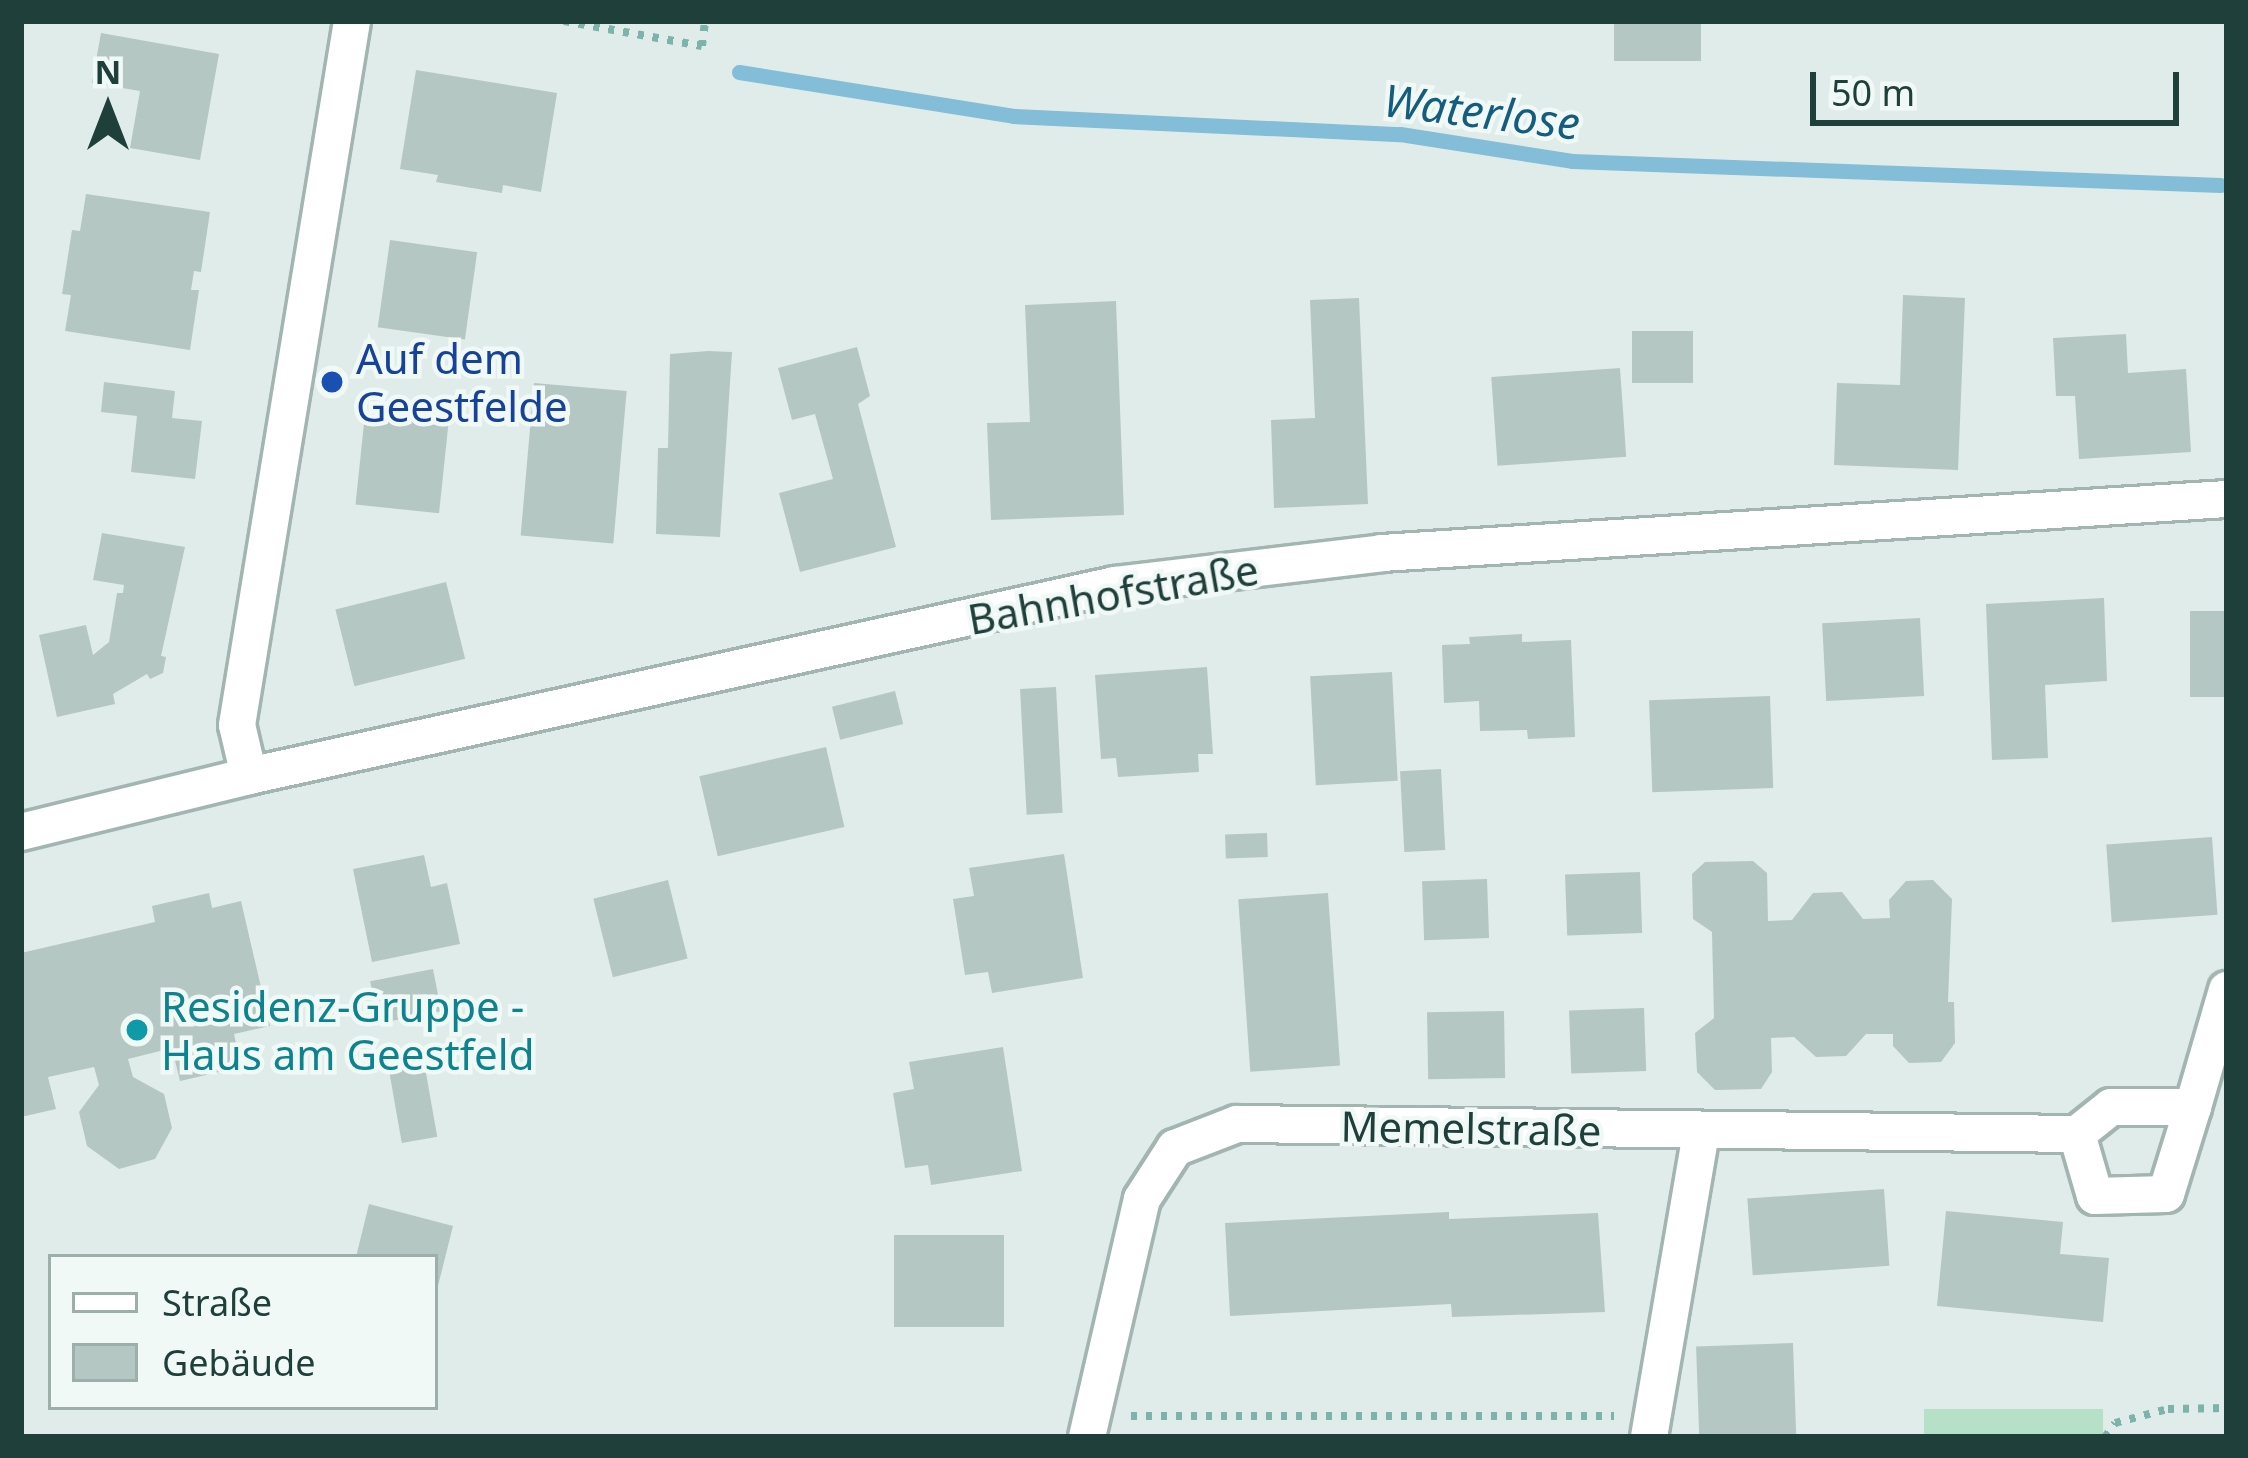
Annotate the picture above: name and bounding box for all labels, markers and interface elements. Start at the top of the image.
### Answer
north arrow [48,48,168,168]
scale bar [1816,48,2185,122]
text: N [95,49,121,94]
text: 50 m [1831,68,1915,117]
water label: Waterlose [1381,72,1583,150]
place label: Auf dem Geestfelde [356,333,568,431]
marker: Auf dem Geestfelde [319,369,345,395]
street label: Bahnhofstraße [964,544,1262,644]
place label: Residenz-Gruppe - Haus am Geestfeld [161,981,534,1080]
marker: Residenz-Gruppe - Haus am Geestfeld [124,1017,150,1043]
street label: Memelstraße [1340,1101,1602,1155]
legend [48,1254,438,1410]
text: Straße [162,1278,272,1327]
text: Gebäude [162,1338,316,1387]

